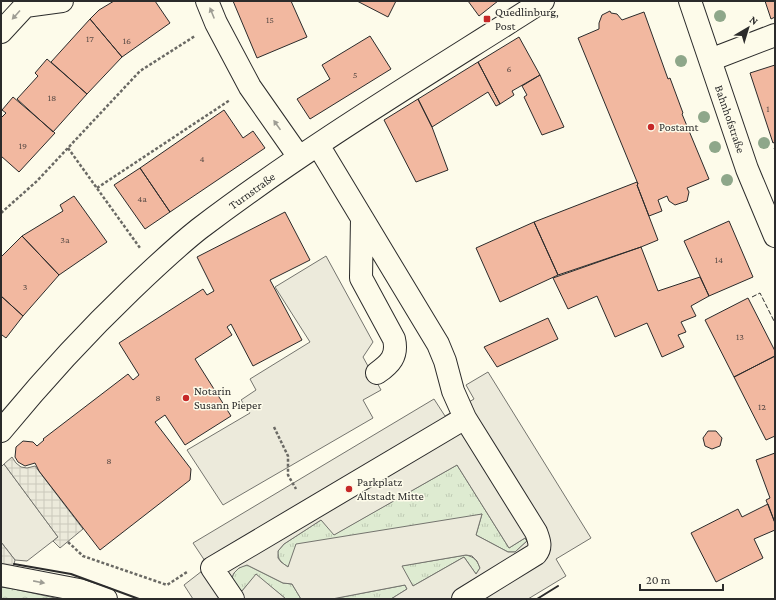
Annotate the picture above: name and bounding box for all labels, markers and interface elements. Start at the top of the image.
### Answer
place label: Quedlinburg, Post [495,5,559,33]
one-way arrow [208,6,214,18]
north arrow [728,8,768,48]
one-way arrow [12,11,21,20]
text: N [748,13,761,27]
house number: 15 [266,14,274,25]
marker: Quedlinburg, Post [482,14,492,24]
house number: 17 [86,33,94,44]
house number: 16 [123,35,131,46]
house number: 6 [506,63,512,74]
house number: 5 [353,69,358,80]
street label: Bahnhofstraße [712,83,748,155]
house number: 18 [48,92,56,103]
house number: 1 [766,103,770,114]
one-way arrow [273,120,281,130]
place label: Postamt [659,120,700,134]
marker: Postamt [646,122,656,132]
house number: 19 [19,140,27,151]
house number: 4 [199,153,205,164]
street label: Turnstraße [226,170,278,212]
house number: 4a [137,193,147,204]
house number: 3a [60,234,70,245]
house number: 14 [715,254,723,265]
house number: 3 [23,281,28,292]
house number: 13 [736,331,744,342]
place label: Notarin Susann Pieper [194,384,262,412]
house number: 8 [155,392,161,403]
marker: Notarin Susann Pieper [181,393,191,403]
house number: 12 [758,401,766,412]
house number: 8 [106,455,112,466]
place label: Parkplatz Altstadt Mitte [357,475,424,503]
marker: Parkplatz Altstadt Mitte [344,484,354,494]
scale bar [640,566,723,592]
text: 20 m [646,573,671,587]
one-way arrow [33,579,45,585]

